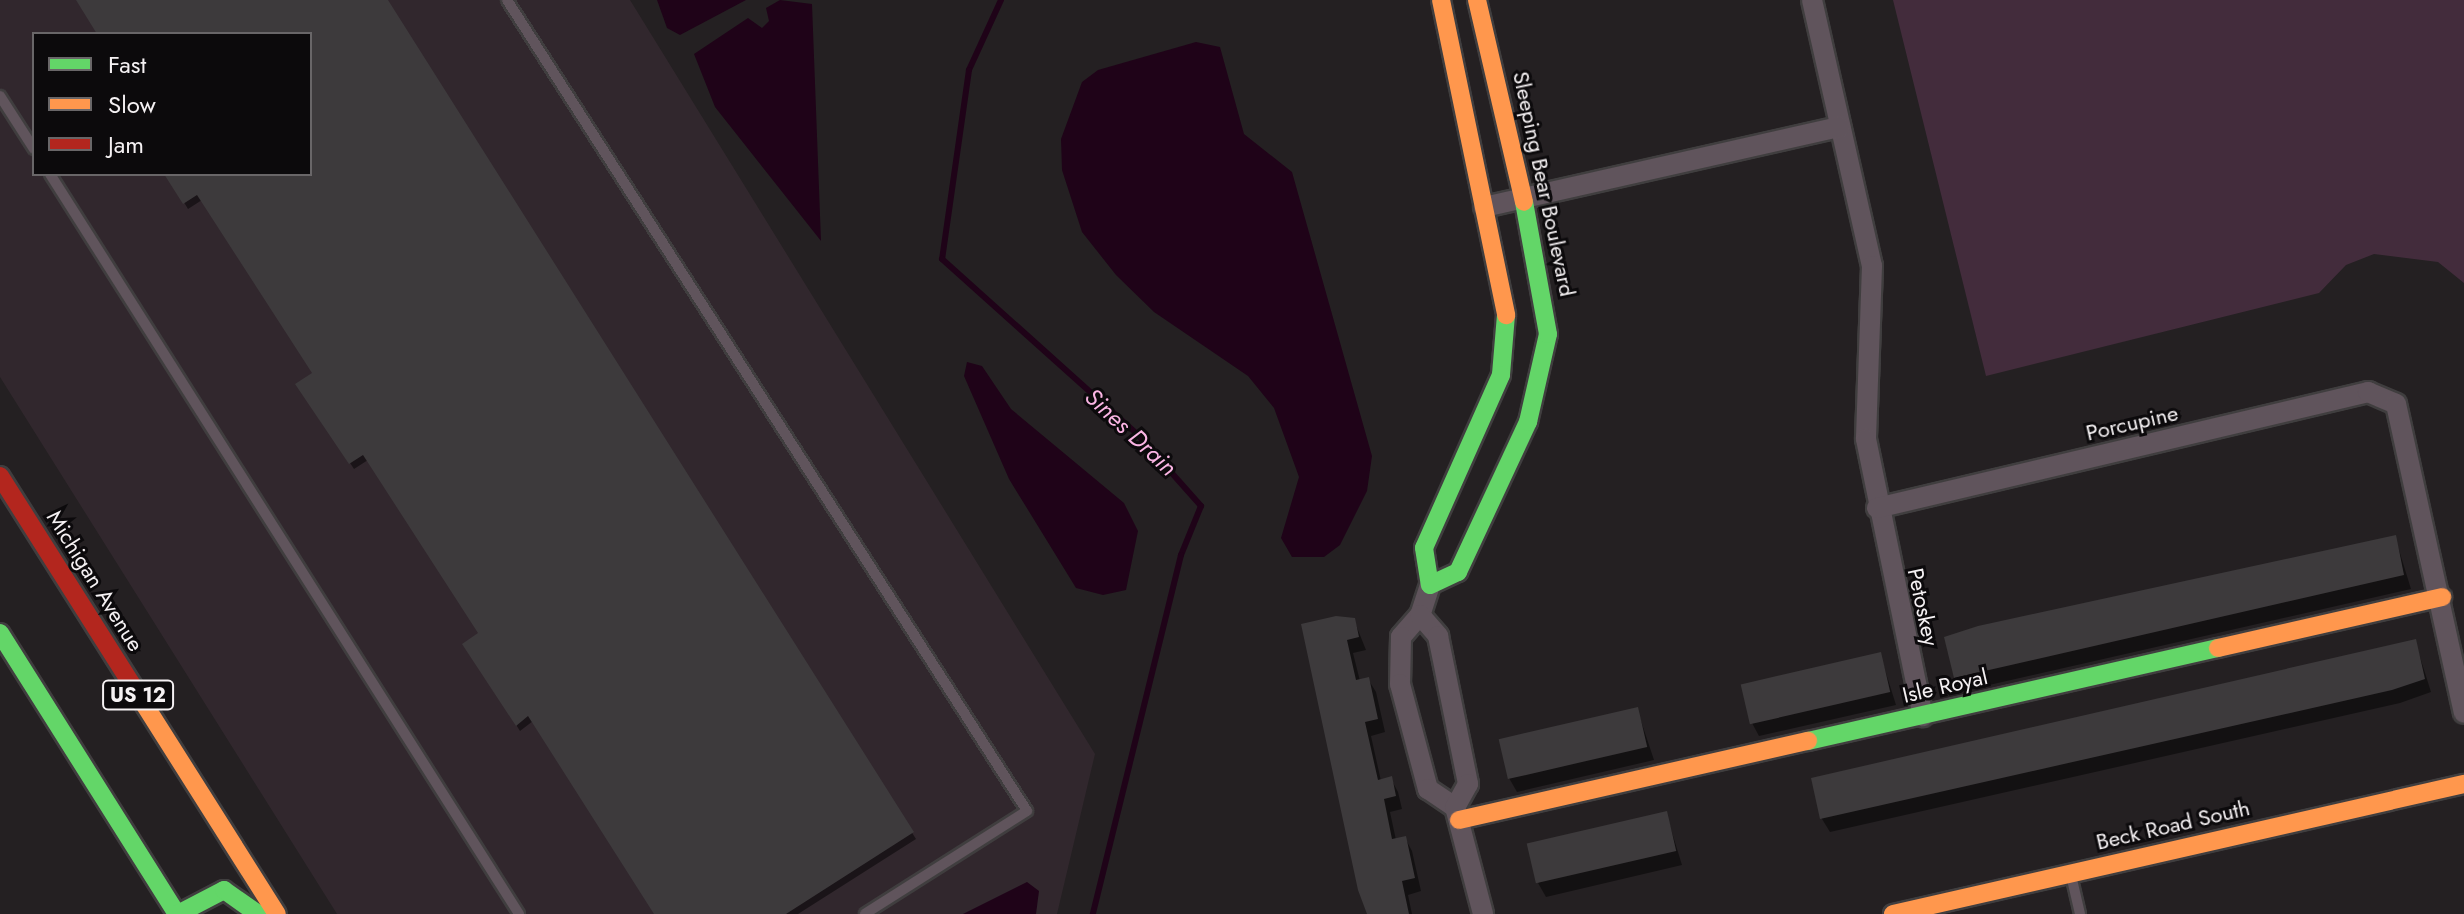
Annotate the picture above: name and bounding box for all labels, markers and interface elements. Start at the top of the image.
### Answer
legend [32,32,312,176]
text: Fast [108,47,146,82]
street label: Sleeping Bear Boulevard [1507,69,1581,299]
text: Slow [108,87,156,122]
text: Jam [108,127,144,162]
water label: Sines Drain [1079,382,1183,482]
street label: Porcupine [2083,400,2181,446]
street label: Michigan Avenue [41,506,149,656]
street label: Petoskey [1902,566,1944,648]
street label: Isle Royal [1900,663,1990,709]
road number: US 12 [102,679,174,711]
street label: Beck Road South [2094,794,2252,856]

